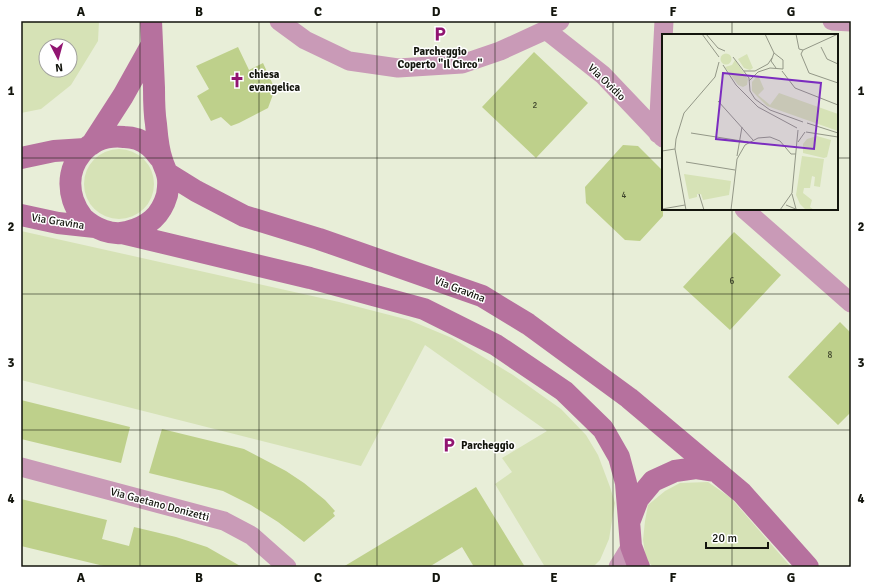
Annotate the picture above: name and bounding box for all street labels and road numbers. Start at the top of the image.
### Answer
street label: Via Ovidio [585,61,628,104]
street label: Via Gravina [31,211,86,232]
street label: Via Gravina [433,274,487,305]
street label: Via Gaetano Donizetti [109,485,211,524]

